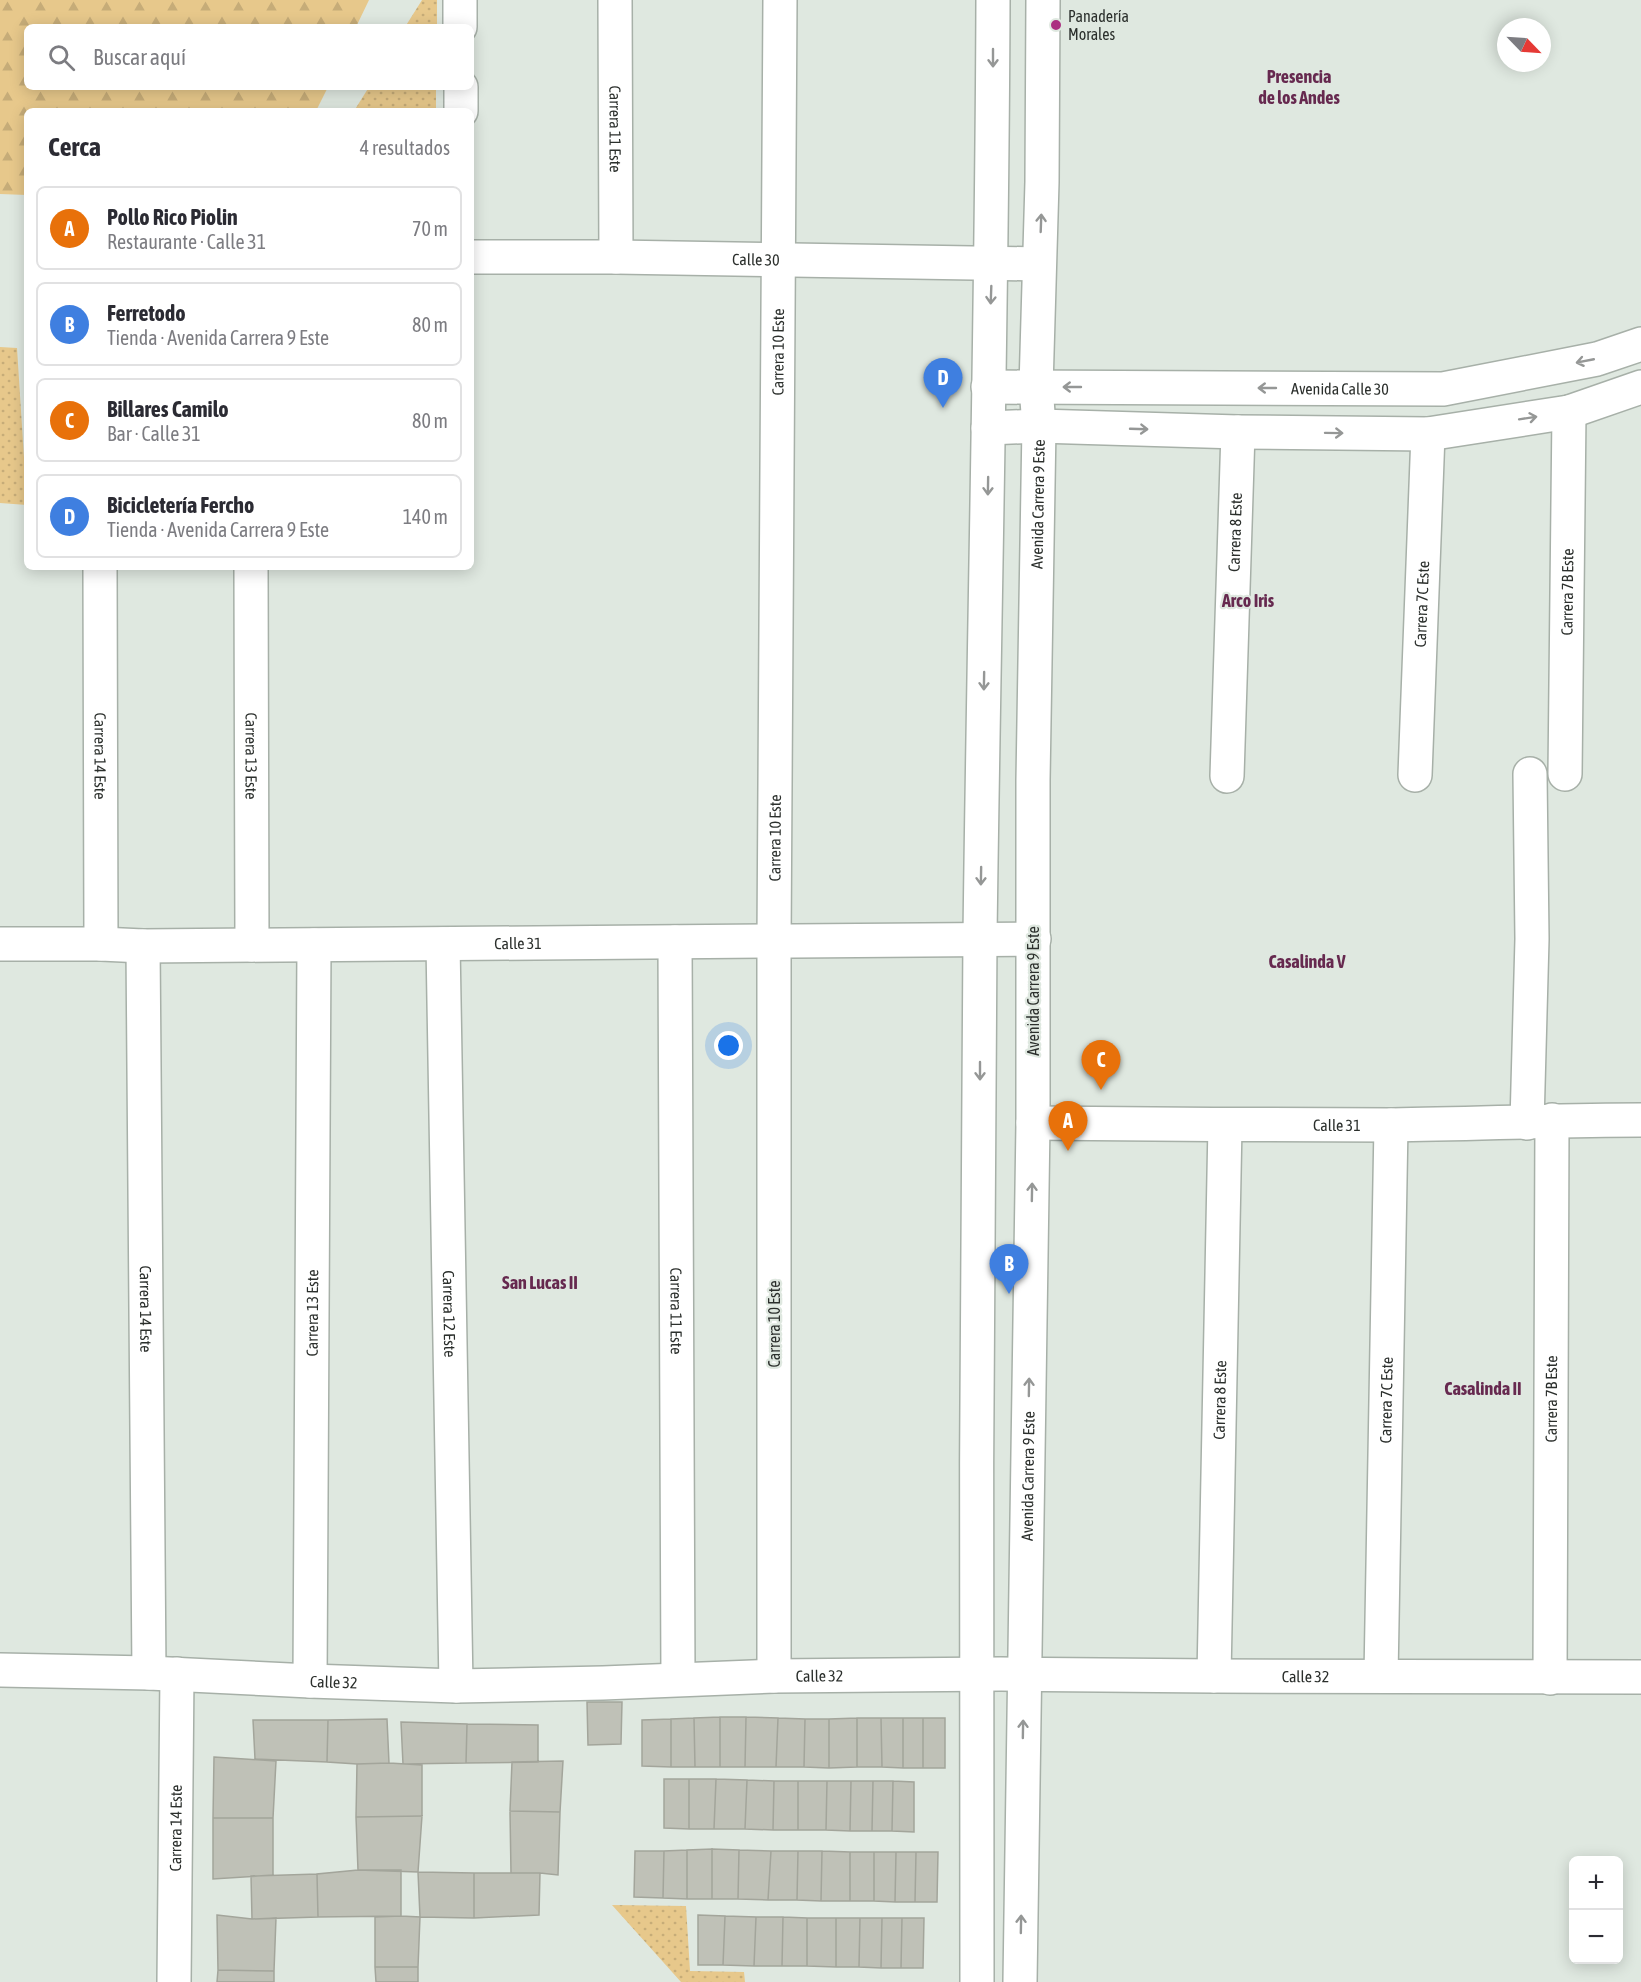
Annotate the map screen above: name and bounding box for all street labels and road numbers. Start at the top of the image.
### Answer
street label: Carrera 11 Este [606,86,625,172]
street label: Calle 30 [732,250,780,269]
street label: Carrera 10 Este [768,308,787,396]
street label: Avenida Calle 30 [1291,379,1389,398]
street label: Avenida Carrera 9 Este [1028,439,1048,569]
street label: Carrera 8 Este [1225,492,1245,572]
street label: Carrera 7B Este [1558,548,1576,636]
street label: Carrera 7C Este [1411,561,1432,648]
street label: Carrera 14 Este [91,713,110,799]
street label: Carrera 13 Este [242,713,261,799]
street label: Carrera 10 Este [765,794,784,882]
street label: Avenida Carrera 9 Este [1024,926,1042,1056]
street label: Calle 31 [494,934,542,952]
street label: Calle 31 [1313,1116,1361,1134]
street label: Carrera 14 Este [137,1265,155,1353]
street label: Carrera 11 Este [667,1267,686,1354]
street label: Carrera 13 Este [303,1269,321,1357]
street label: Carrera 12 Este [440,1270,459,1358]
street label: Carrera 10 Este [765,1281,783,1367]
street label: Carrera 7B Este [1542,1355,1560,1443]
street label: Carrera 7C Este [1376,1357,1396,1443]
street label: Carrera 8 Este [1210,1360,1229,1440]
street label: Avenida Carrera 9 Este [1018,1411,1038,1541]
street label: Calle 32 [796,1666,843,1685]
street label: Calle 32 [1282,1667,1329,1685]
street label: Calle 32 [310,1672,358,1692]
street label: Carrera 14 Este [166,1784,185,1872]

